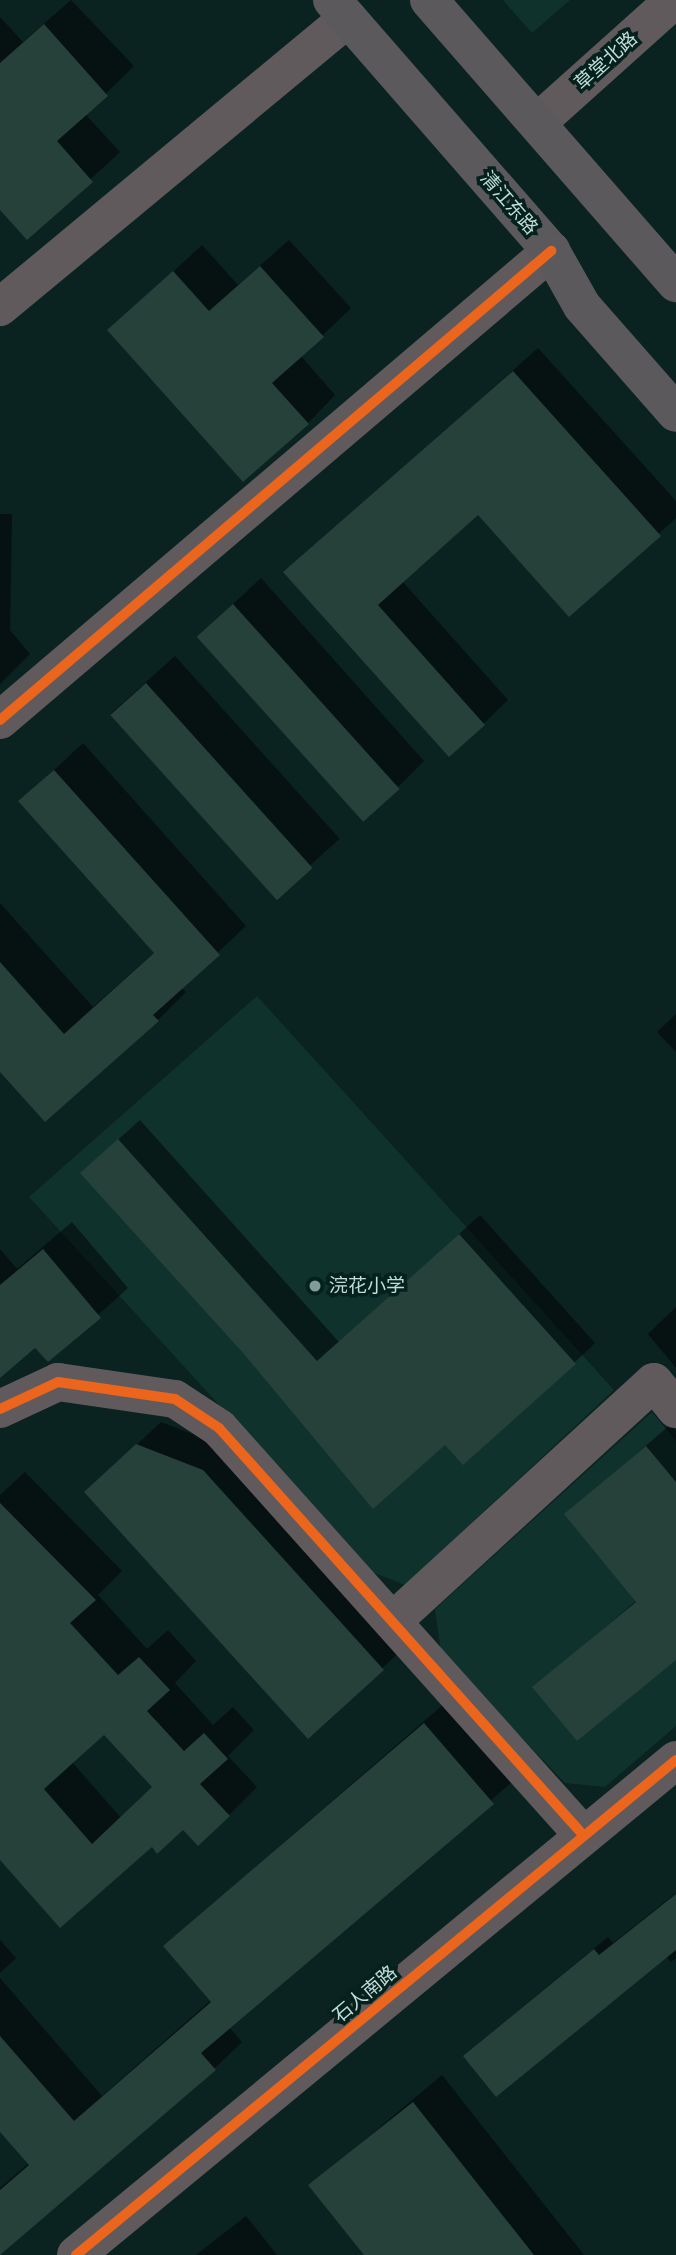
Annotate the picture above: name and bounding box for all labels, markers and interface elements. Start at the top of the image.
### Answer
street label: 草堂北路 [570,27,642,95]
street label: 清江东路 [475,167,543,239]
place label: 浣花小学 [329,1275,405,1297]
marker: 浣花小学 [307,1278,323,1294]
street label: 石人南路 [329,1961,401,2027]

